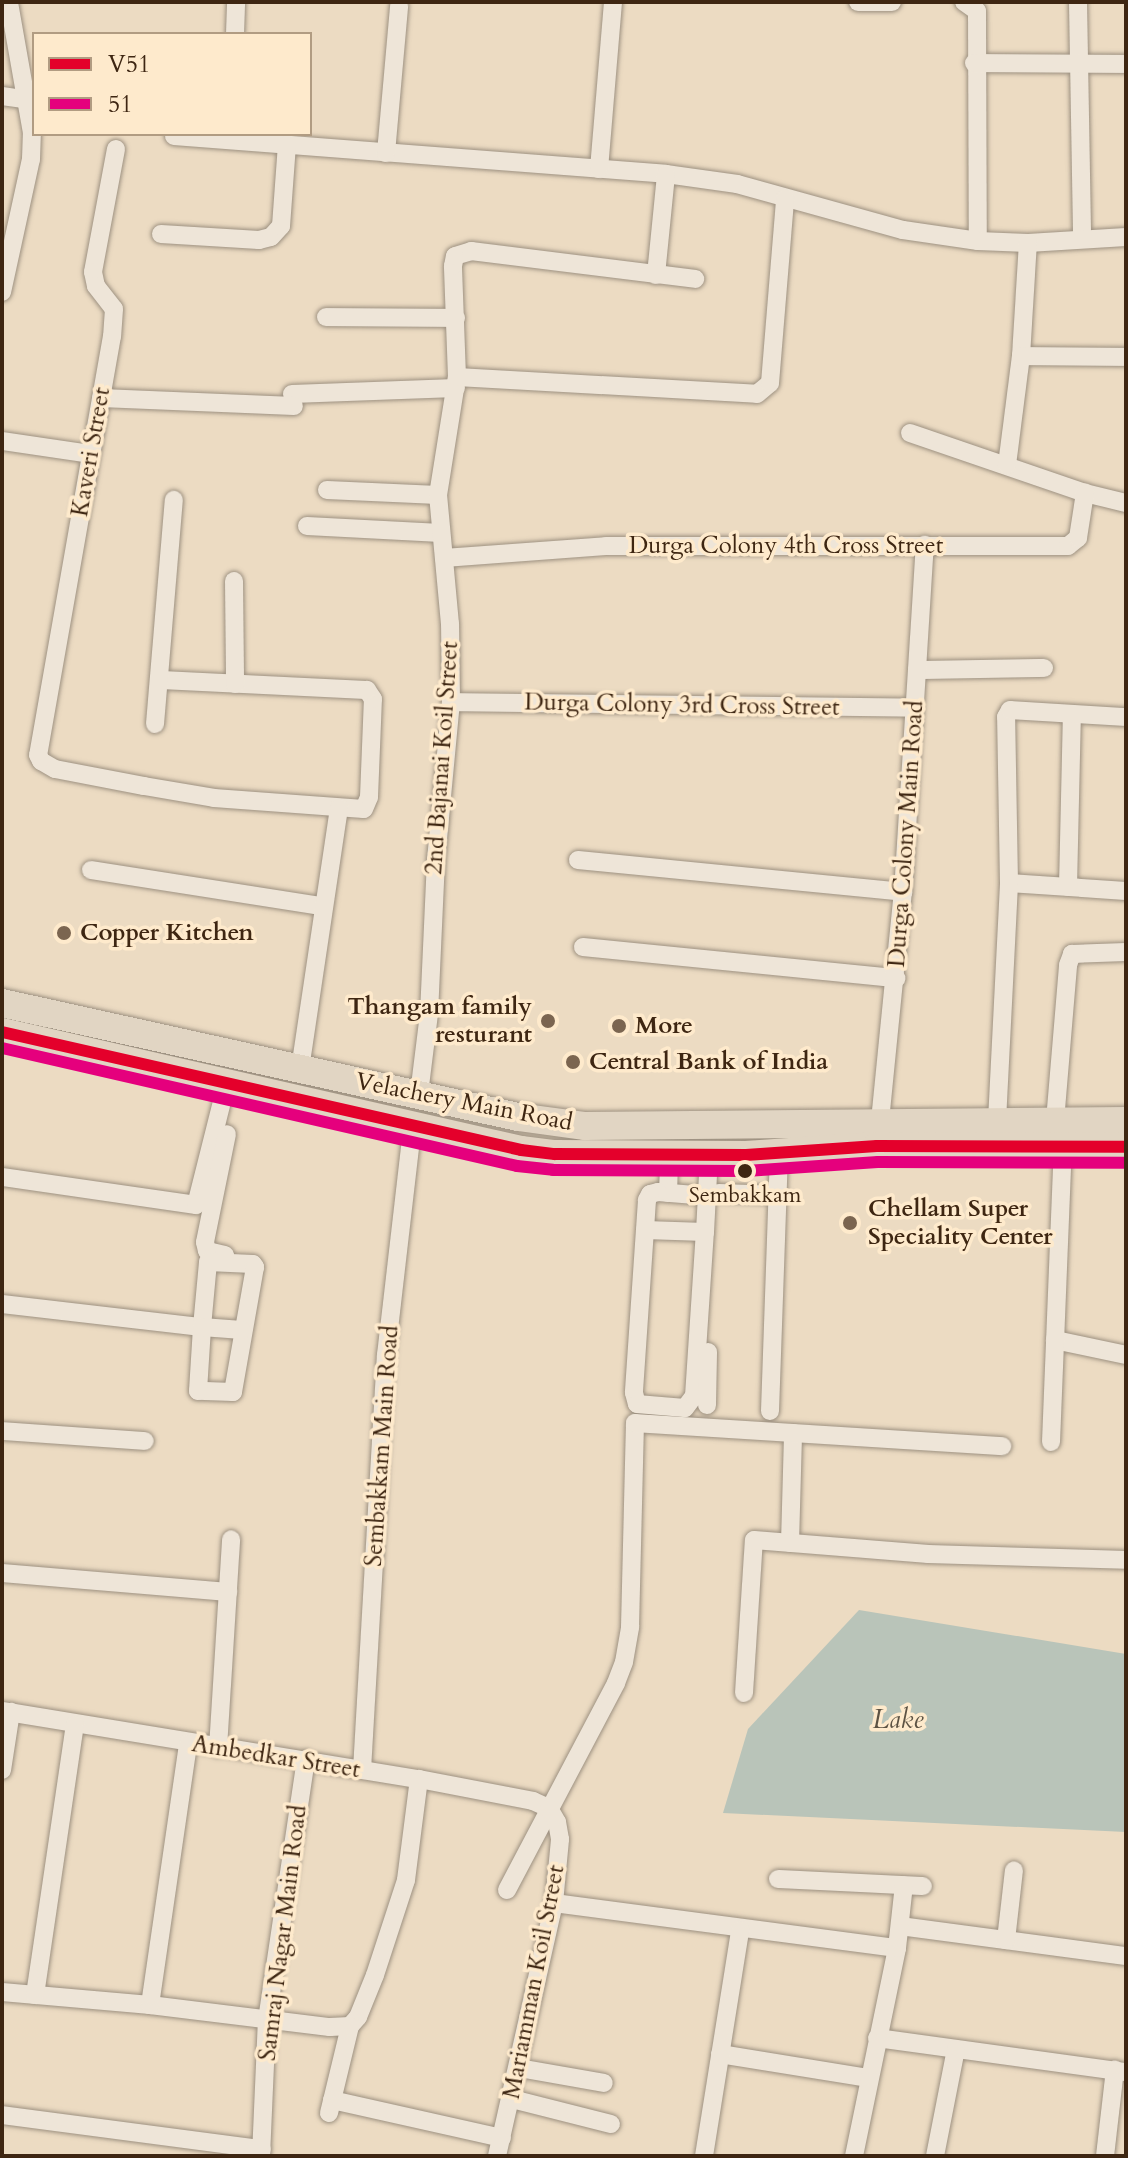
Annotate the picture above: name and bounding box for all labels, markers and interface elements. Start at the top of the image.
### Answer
legend [32,32,312,136]
text: V51 [108,48,150,81]
text: 51 [108,88,133,121]
street label: Kaveri Street [65,385,117,519]
street label: Durga Colony 4th Cross Street [629,532,943,560]
street label: 2nd Bajanai Koil Street [419,640,465,876]
street label: Durga Colony 3rd Cross Street [524,688,840,722]
street label: Durga Colony Main Road [882,700,930,968]
place label: Copper Kitchen [80,919,254,947]
marker: Copper Kitchen [55,924,73,942]
place label: Thangam family resturant [347,993,532,1049]
marker: Thangam family resturant [539,1012,557,1030]
place label: More [635,1012,693,1040]
marker: More [610,1017,628,1035]
place label: Central Bank of India [589,1048,828,1076]
marker: Central Bank of India [564,1053,582,1071]
street label: Velachery Main Road [353,1067,575,1137]
marker: Sembakkam [737,1163,753,1179]
place label: Sembakkam [689,1183,801,1209]
place label: Chellam Super Speciality Center [868,1195,1053,1251]
marker: Chellam Super Speciality Center [839,1212,861,1234]
street label: Sembakkam Main Road [359,1324,405,1568]
water label: Lake [873,1704,923,1736]
street label: Ambedkar Street [190,1729,362,1785]
street label: Samraj Nagar Main Road [253,1803,313,2063]
street label: Mariamman Koil Street [497,1863,571,2101]

